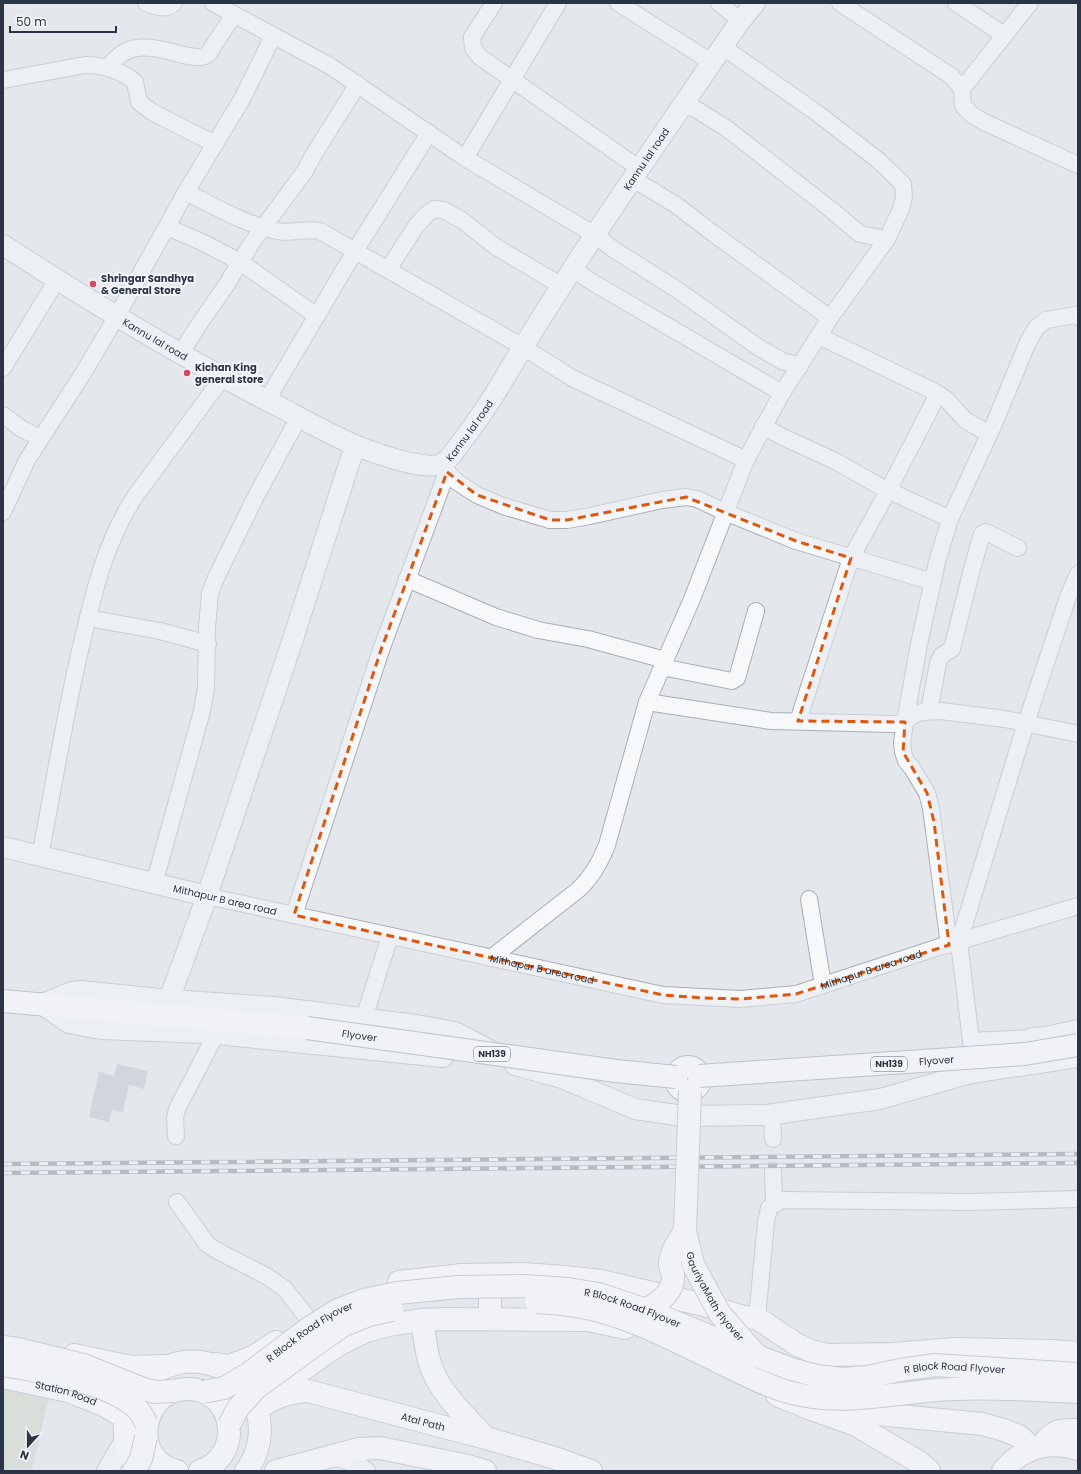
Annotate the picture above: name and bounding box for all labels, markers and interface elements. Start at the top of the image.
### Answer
scale bar [10,8,116,34]
text: 50 m [16,13,47,30]
street label: Kannu lal road [619,125,673,193]
place label: Shringar Sandhya & General Store [101,271,194,298]
marker: Shringar Sandhya & General Store [88,279,98,289]
street label: Kannu lal road [120,314,190,364]
place label: Kichan King general store [195,360,263,387]
marker: Kichan King general store [182,368,192,378]
street label: Kannu lal road [442,397,497,465]
street label: Mithapur B area road [172,881,278,919]
street label: Mithapur B area road [818,946,924,993]
street label: Mithapur B area road [489,950,596,987]
street label: Flyover [341,1025,378,1045]
road number: NH139 [474,1047,510,1061]
street label: Flyover [918,1051,955,1069]
road number: NH139 [871,1057,907,1071]
street label: GauriyaMath Flyover [683,1250,748,1344]
street label: R Block Road Flyover [583,1284,683,1331]
street label: R Block Road Flyover [263,1297,355,1365]
street label: R Block Road Flyover [903,1357,1006,1377]
street label: Station Road [34,1377,99,1409]
street label: Atal Path [400,1408,447,1434]
north arrow [8,1426,48,1466]
text: N [18,1446,31,1464]

